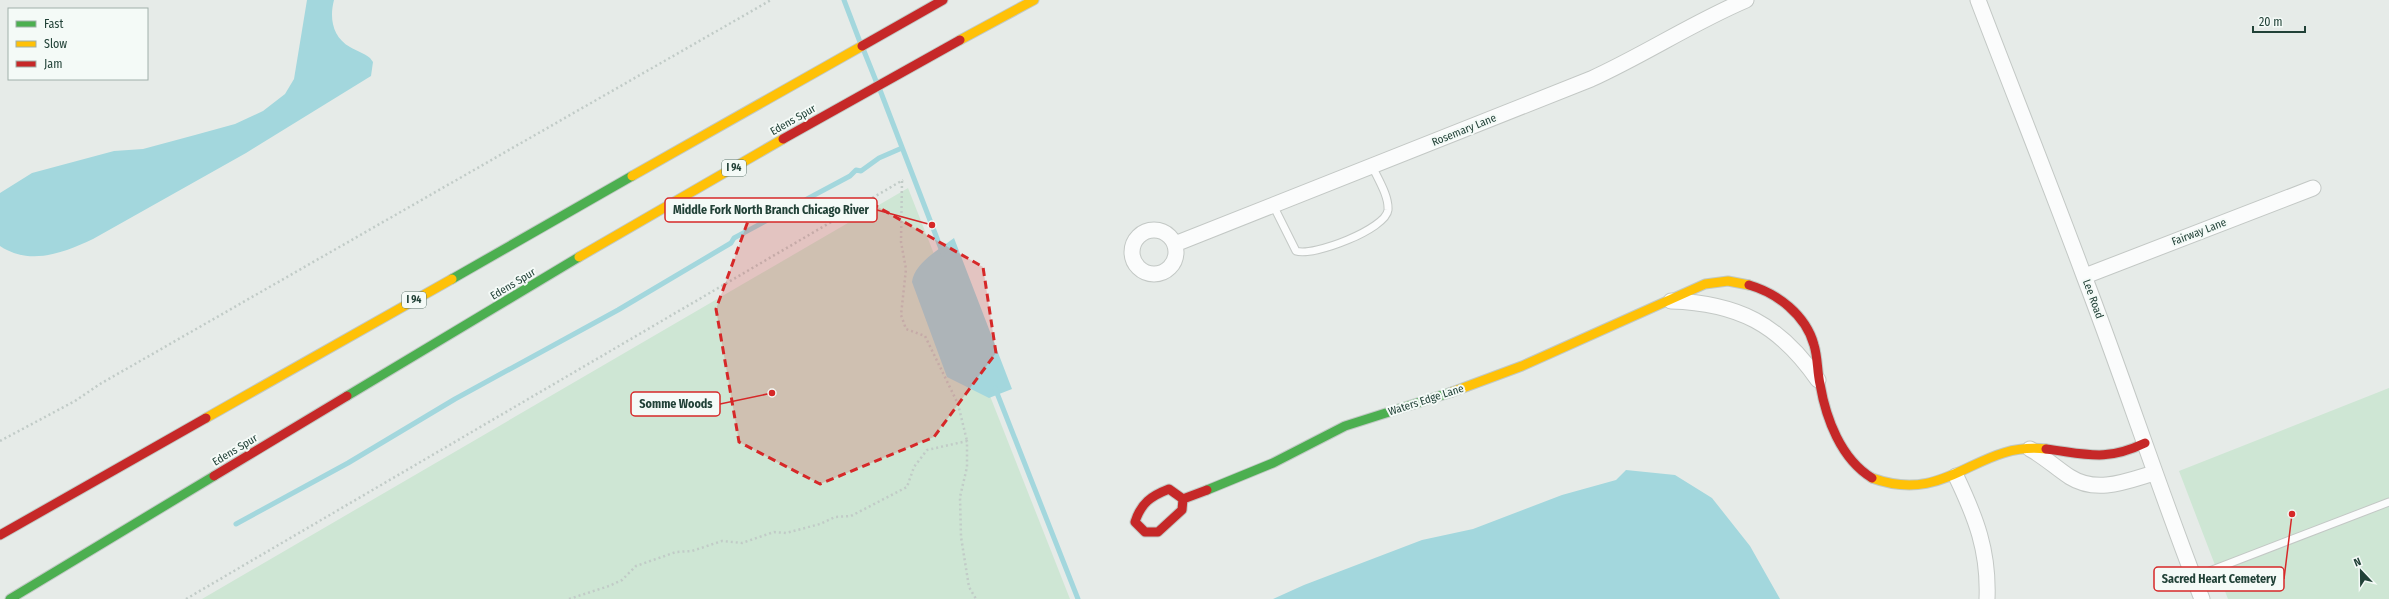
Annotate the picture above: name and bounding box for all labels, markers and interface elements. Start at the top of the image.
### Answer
legend [8,8,148,80]
scale bar [2253,8,2305,34]
text: 20 m [2259,15,2283,29]
text: Fast [44,17,63,31]
text: Slow [44,37,67,51]
text: Jam [44,57,62,71]
street label: Edens Spur [768,102,818,138]
street label: Rosemary Lane [1430,111,1498,149]
road number: I 94 [722,160,746,176]
callout: Middle Fork North Branch Chicago River [665,198,877,222]
text: Middle Fork North Branch Chicago River [673,203,870,217]
street label: Fairway Lane [2170,216,2228,248]
street label: Edens Spur [488,265,538,303]
street label: Lee Road [2080,278,2106,320]
road number: I 94 [402,292,426,308]
street label: Waters Edge Lane [1387,382,1465,418]
callout: Somme Woods [631,392,720,416]
text: Somme Woods [639,397,713,411]
street label: Edens Spur [210,431,260,469]
north arrow [2341,551,2381,591]
text: N [2352,555,2363,569]
callout: Sacred Heart Cemetery [2154,567,2284,591]
text: Sacred Heart Cemetery [2162,572,2277,586]

